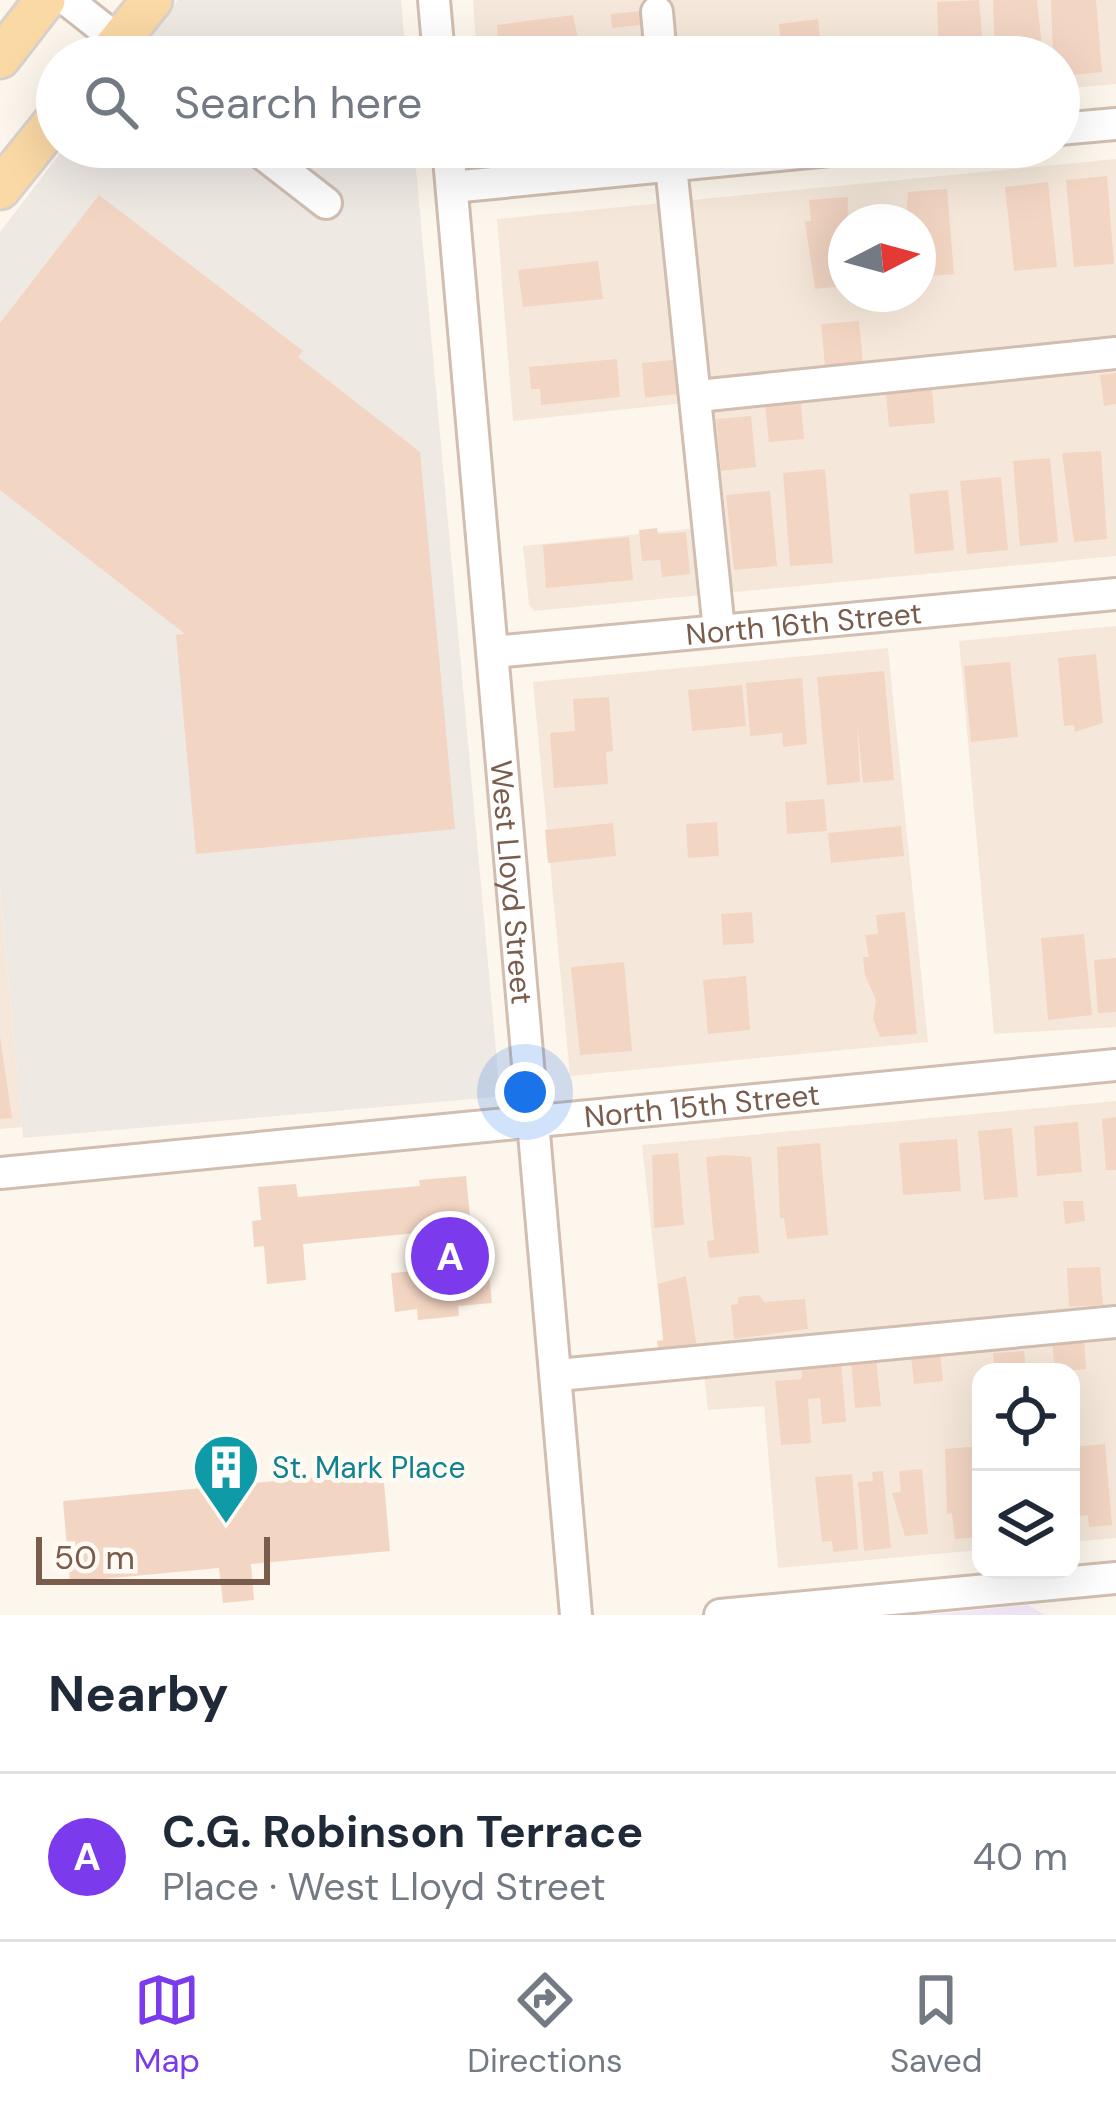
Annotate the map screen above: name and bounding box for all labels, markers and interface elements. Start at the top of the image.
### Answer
search box [36,36,1080,168]
icon: search [78,69,144,135]
text: Search here [174,73,422,132]
north arrow [828,204,936,312]
street label: North 16th Street [684,593,923,653]
street label: West Lloyd Street [482,759,542,1006]
your location [495,1062,555,1122]
street label: North 15th Street [582,1074,821,1136]
pin: A [411,1211,489,1301]
map controls [972,1363,1080,1579]
button: locate [972,1363,1080,1471]
building icon: St. Mark Place [191,1432,261,1526]
place label: St. Mark Place [272,1448,465,1487]
button: layers [972,1471,1080,1579]
scale bar [36,1531,270,1584]
text: 50 m [54,1536,135,1579]
text: Nearby [48,1660,229,1727]
text: C.G. Robinson Terrace [162,1802,643,1861]
text: A [73,1831,101,1882]
text: 40 m [973,1831,1068,1882]
text: Place · West Lloyd Street [162,1861,606,1912]
tab: Map [134,1967,200,2082]
tab: Directions [467,1967,623,2082]
tab: Saved [890,1967,982,2082]

